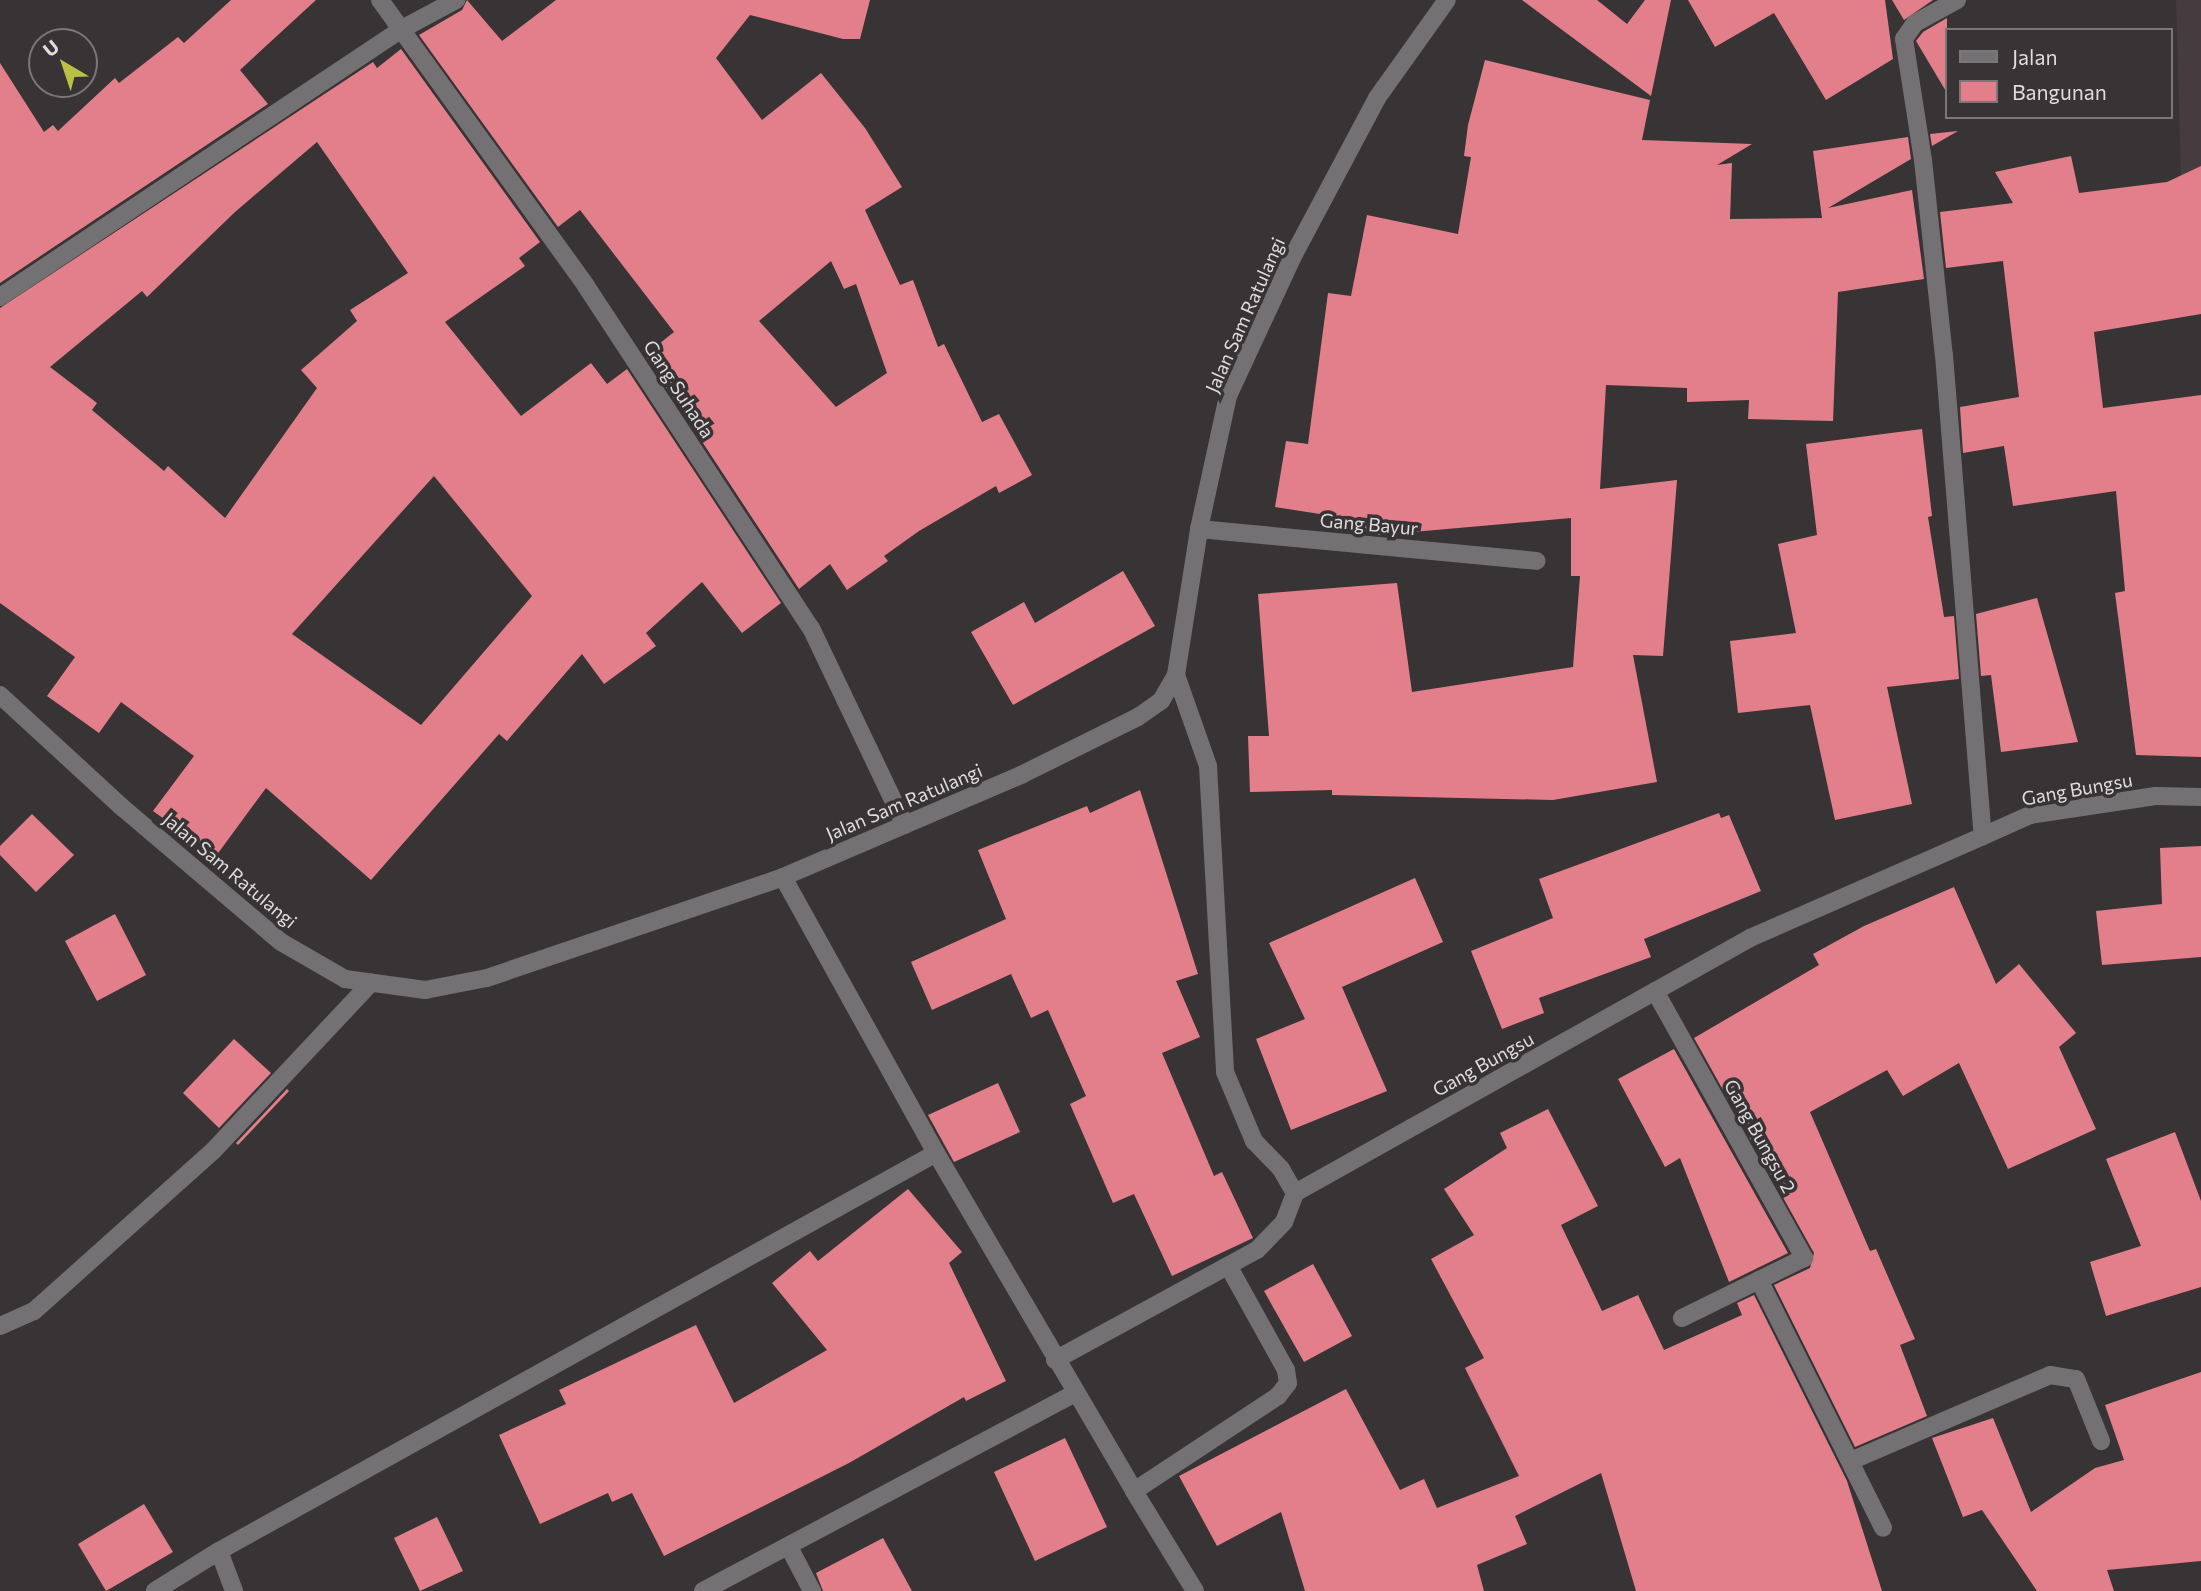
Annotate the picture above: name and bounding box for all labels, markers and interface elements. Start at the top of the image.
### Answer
north arrow [28,28,98,98]
legend [1946,28,2173,119]
text: U [38,35,63,61]
text: Jalan [2012,44,2057,69]
text: Bangunan [2012,79,2107,104]
street label: Jalan Sam Ratulangi [1200,234,1290,396]
street label: Gang Suhada [639,336,719,442]
street label: Gang Bayur [1319,508,1419,540]
street label: Jalan Sam Ratulangi [822,759,986,845]
street label: Gang Bungsu [2020,768,2134,810]
street label: Jalan Sam Ratulangi [158,807,302,933]
street label: Gang Bungsu [1428,1027,1538,1101]
street label: Gang Bungsu 2 [1719,1075,1801,1197]

